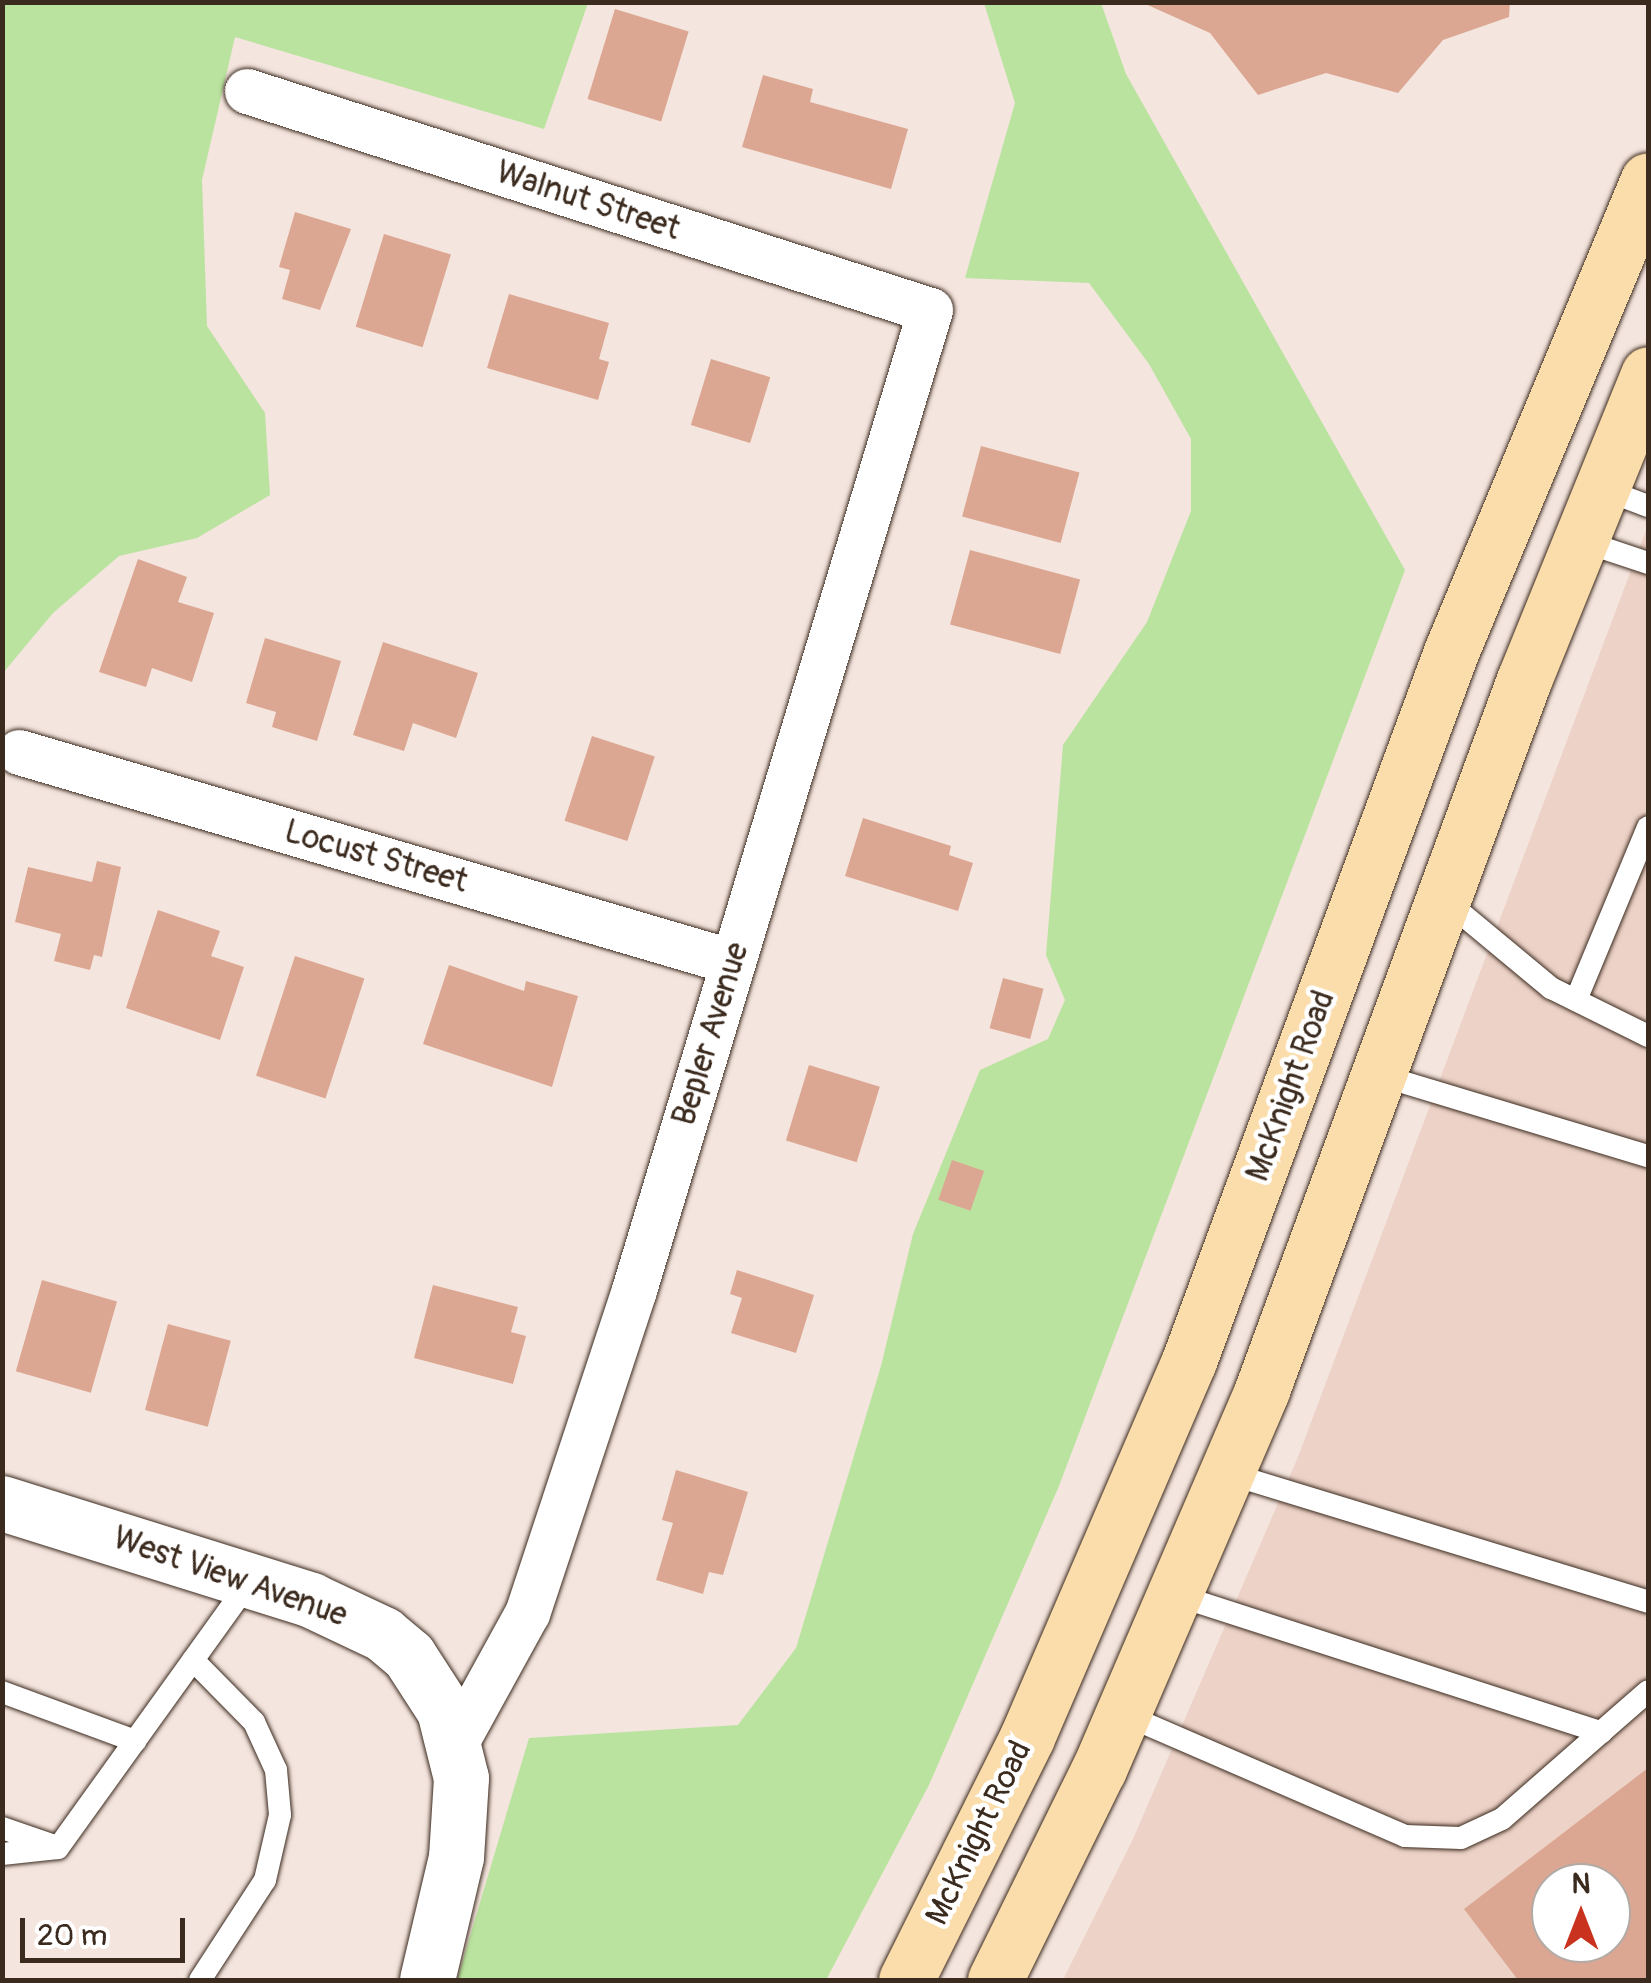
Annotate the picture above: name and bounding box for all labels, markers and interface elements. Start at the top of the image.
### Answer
street label: Walnut Street [491,153,685,249]
street label: Locust Street [280,813,472,901]
street label: Bepler Avenue [665,938,757,1130]
street label: McKnight Road [1239,985,1343,1187]
street label: West View Avenue [108,1519,352,1635]
street label: McKnight Road [918,1735,1040,1931]
north arrow [1531,1863,1631,1963]
text: N [1572,1867,1590,1902]
scale bar [25,1898,190,1960]
text: 20 m [37,1917,107,1954]

